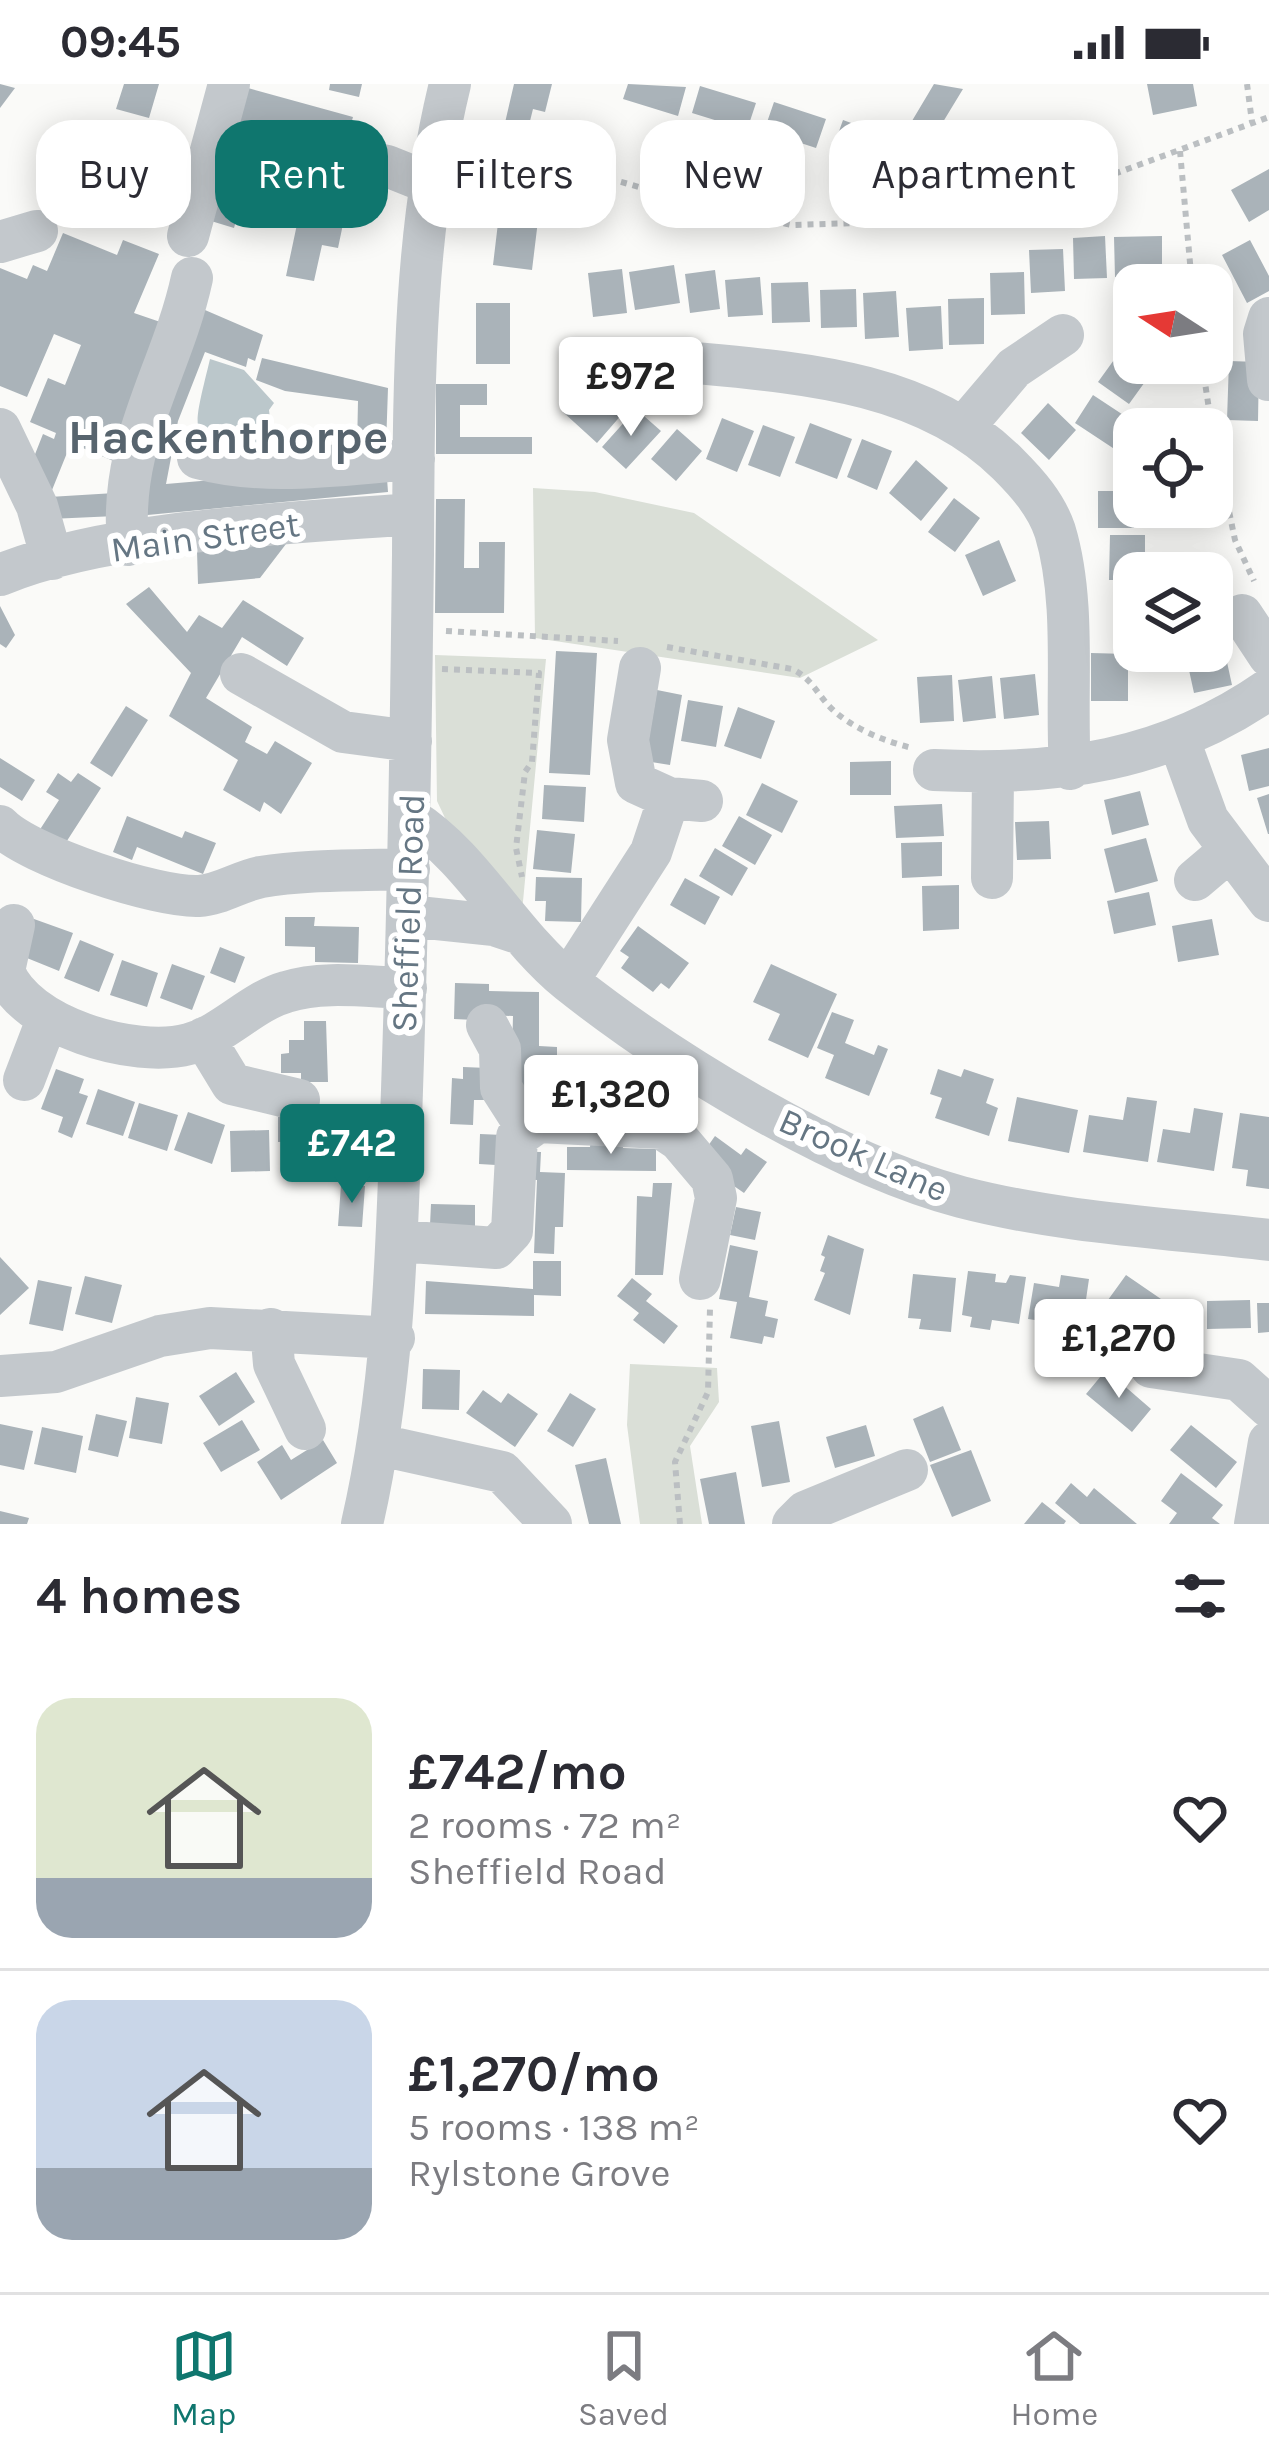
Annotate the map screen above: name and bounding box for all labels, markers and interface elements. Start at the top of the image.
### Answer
text: 09:45 [60,16,181,68]
chip: Buy [36,120,191,228]
chip: Rent [215,120,388,228]
chip: Filters [412,120,616,228]
chip: New [640,120,805,228]
chip: Apartment [829,120,1118,228]
north arrow [1113,264,1233,384]
map controls [1113,264,1233,672]
pin: £972 [560,337,702,439]
text: £972 [586,353,676,399]
button: locate [1113,408,1233,528]
district label: Hackenthorpe [68,409,388,465]
street label: Main Street [108,503,302,571]
button: layers [1113,552,1233,672]
street label: Sheffield Road [383,793,433,1033]
pin: £1,320 [513,1055,709,1157]
text: £1,320 [551,1071,671,1117]
street label: Brook Lane [773,1099,955,1211]
pin: £742 [281,1104,423,1206]
text: £742 [307,1120,397,1166]
pin: £1,270 [1021,1299,1217,1401]
text: £1,270 [1062,1315,1176,1361]
icon: filters [1167,1563,1233,1629]
text: 4 homes [36,1566,242,1626]
text: £742/mo [408,1742,627,1802]
icon: home [132,1746,276,1890]
icon: heart [1167,1785,1233,1851]
text: 2 rooms · 72 m² [408,1802,681,1848]
text: Sheffield Road [408,1848,667,1894]
text: £1,270/mo [408,2044,660,2104]
icon: home [132,2048,276,2192]
icon: heart [1167,2087,1233,2153]
text: 5 rooms · 138 m² [408,2104,700,2150]
text: Rylstone Grove [408,2150,670,2196]
tab: Map [171,2323,237,2433]
tab: Saved [578,2323,669,2433]
tab: Home [1010,2323,1098,2433]

